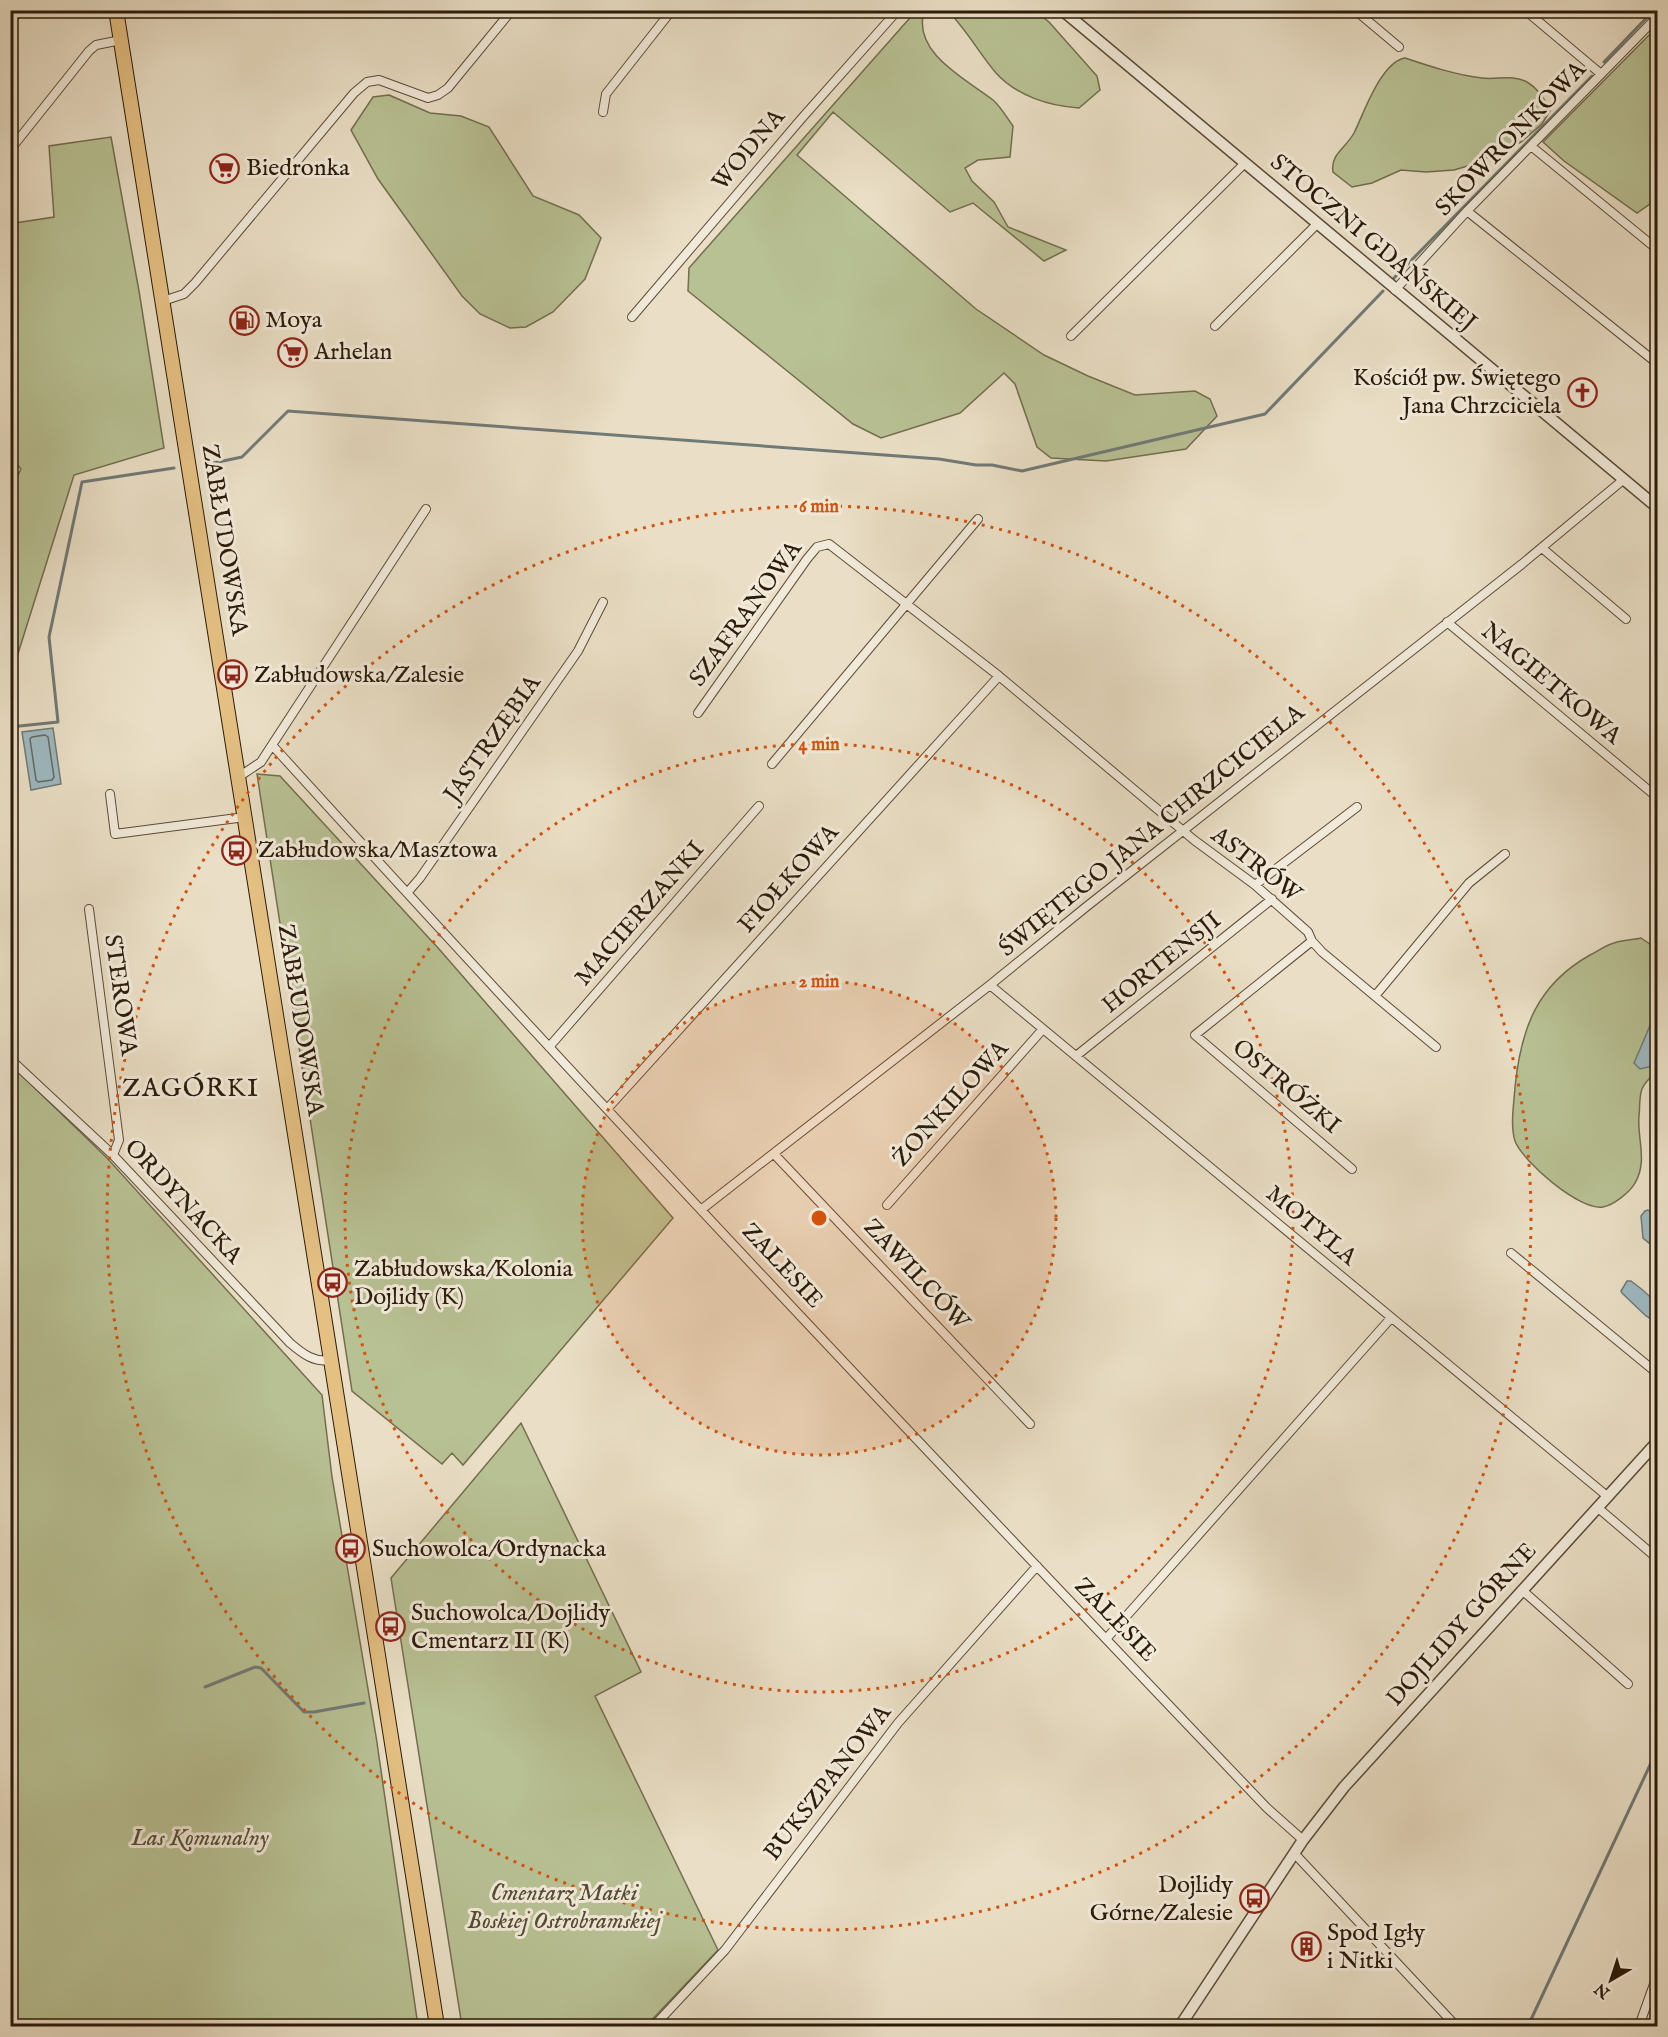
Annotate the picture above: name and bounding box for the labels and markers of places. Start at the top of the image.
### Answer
supermarket icon: Biedronka [209,152,241,184]
place label: Biedronka [246,153,350,184]
fuel station icon: Moya [228,304,260,336]
place label: Moya [265,305,323,336]
supermarket icon: Arhelan [277,336,309,368]
place label: Arhelan [313,337,393,368]
place label: Kościół pw. Świętego Jana Chrzciciela [1353,363,1562,422]
church icon: Kościół pw. Świętego Jana Chrzciciela [1566,376,1598,408]
bus stop icon: Zabłudowska/Zalesie [217,659,249,691]
place label: Zabłudowska/Zalesie [254,660,464,691]
bus stop icon: Zabłudowska/Masztowa [221,834,253,866]
place label: Zabłudowska/Masztowa [258,835,498,866]
centre of rings [809,1208,829,1228]
place label: Zabłudowska/Kolonia Dojlidy (K) [354,1254,573,1313]
bus stop icon: Zabłudowska/Kolonia Dojlidy (K) [317,1267,349,1299]
bus stop icon: Suchowolca/Ordynacka [335,1533,367,1565]
place label: Suchowolca/Ordynacka [372,1534,607,1565]
place label: Suchowolca/Dojlidy Cmentarz II (K) [411,1598,611,1657]
bus stop icon: Suchowolca/Dojlidy Cmentarz II (K) [374,1611,406,1643]
place label: Dojlidy Górne/Zalesie [1090,1870,1233,1929]
bus stop icon: Dojlidy Górne/Zalesie [1238,1883,1270,1915]
place label: Spod Igły i Nitki [1327,1918,1425,1977]
building icon: Spod Igły i Nitki [1290,1931,1322,1963]

